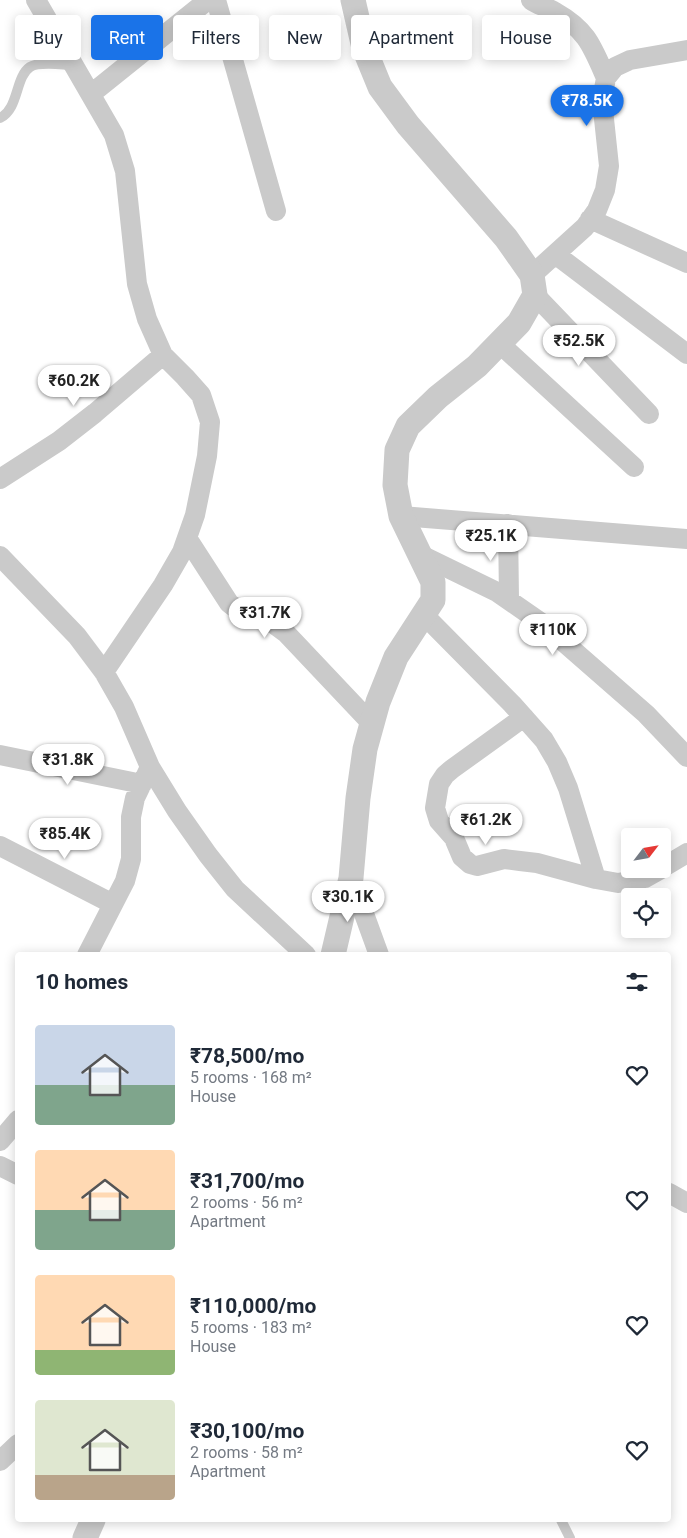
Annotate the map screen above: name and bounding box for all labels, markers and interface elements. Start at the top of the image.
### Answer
chip: Buy [15,15,81,60]
chip: Rent [91,15,163,60]
chip: Filters [173,15,259,60]
chip: New [269,15,341,60]
chip: Apartment [351,15,472,60]
chip: House [482,15,570,60]
pin: ₹78.5K [546,84,628,127]
text: ₹78.5K [562,91,612,110]
pin: ₹52.5K [538,324,620,367]
text: ₹52.5K [554,331,604,350]
pin: ₹60.2K [33,364,115,407]
text: ₹60.2K [49,371,99,390]
pin: ₹25.1K [450,520,532,562]
text: ₹25.1K [466,526,516,545]
pin: ₹31.7K [224,596,306,639]
text: ₹31.7K [240,603,290,622]
pin: ₹110K [518,614,588,656]
text: ₹110K [530,620,576,639]
pin: ₹31.8K [27,744,109,786]
text: ₹31.8K [43,750,93,769]
pin: ₹61.2K [445,804,527,846]
text: ₹61.2K [461,810,511,829]
pin: ₹85.4K [24,818,106,860]
text: ₹85.4K [40,824,90,843]
north arrow [621,828,671,878]
map controls [621,828,671,938]
pin: ₹30.1K [307,880,389,923]
text: ₹30.1K [323,887,373,906]
button: locate [621,888,671,938]
icon: filters [623,968,651,996]
text: 10 homes [35,970,128,994]
text: ₹78,500/mo [190,1044,304,1068]
icon: home [75,1045,135,1105]
icon: heart [623,1061,651,1089]
text: 5 rooms · 168 m² [190,1068,312,1087]
text: House [190,1087,236,1106]
text: ₹31,700/mo [190,1169,304,1193]
icon: home [75,1170,135,1230]
icon: heart [623,1186,651,1214]
text: 2 rooms · 56 m² [190,1193,303,1212]
text: Apartment [190,1212,266,1231]
text: ₹110,000/mo [190,1294,316,1318]
icon: home [75,1295,135,1355]
icon: heart [623,1311,651,1339]
text: 5 rooms · 183 m² [190,1318,312,1337]
text: House [190,1337,236,1356]
text: ₹30,100/mo [190,1419,304,1443]
icon: home [75,1420,135,1480]
icon: heart [623,1436,651,1464]
text: 2 rooms · 58 m² [190,1443,303,1462]
text: Apartment [190,1462,266,1481]

